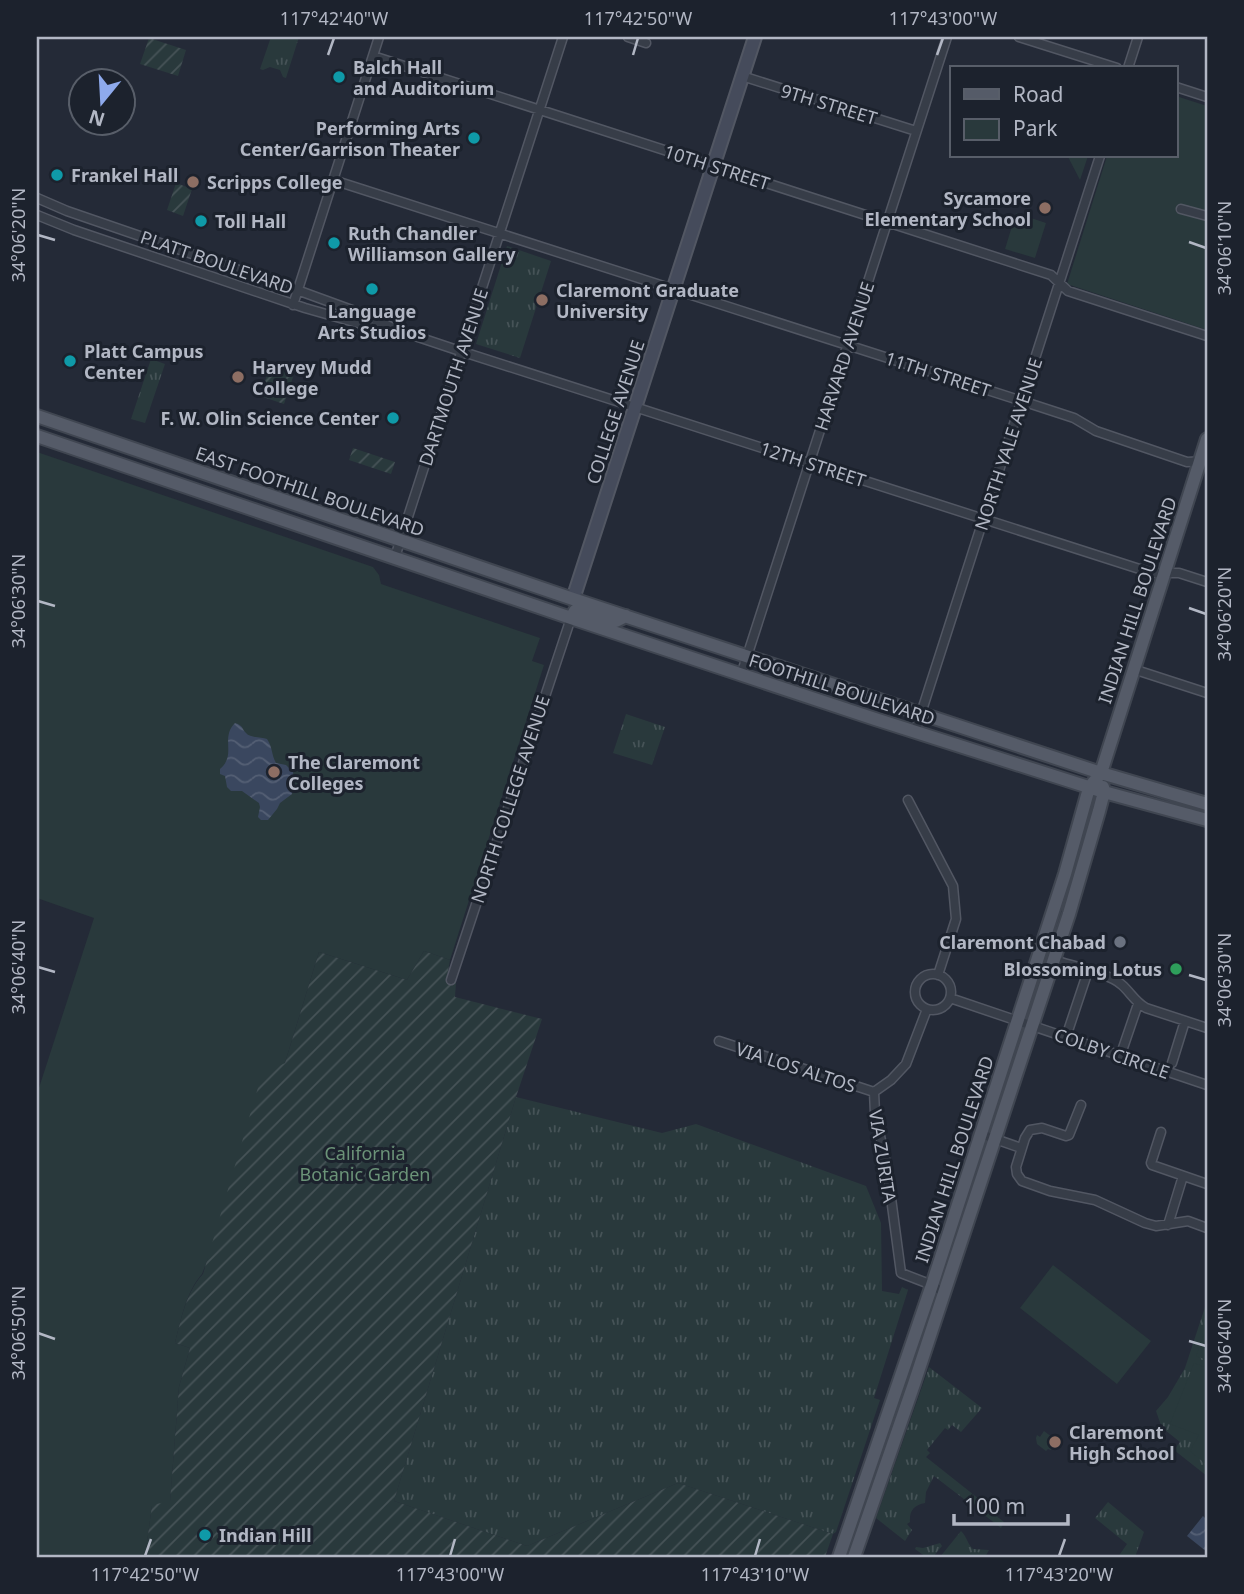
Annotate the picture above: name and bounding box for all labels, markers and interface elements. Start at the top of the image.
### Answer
text: 117°42'40"W [280,6,388,30]
text: 117°42'50"W [584,6,692,30]
text: 117°43'00"W [889,6,997,30]
place label: Balch Hall and Auditorium [353,55,494,100]
north arrow [66,66,136,136]
legend [950,66,1178,158]
marker: Balch Hall and Auditorium [331,69,347,85]
street label: 9TH STREET [778,78,880,130]
text: Road [1013,80,1063,108]
text: N [85,103,108,133]
text: Park [1013,114,1058,142]
place label: Performing Arts Center/Garrison Theater [240,116,460,161]
marker: Performing Arts Center/Garrison Theater [466,130,482,146]
street label: 10TH STREET [661,139,773,195]
place label: Frankel Hall [71,163,178,187]
marker: Frankel Hall [49,167,65,183]
place label: Scripps College [207,170,343,194]
marker: Scripps College [185,174,201,190]
place label: Sycamore Elementary School [864,186,1031,231]
text: 34°06'20"N [6,188,30,282]
marker: Sycamore Elementary School [1037,200,1053,216]
text: 34°06'10"N [1212,201,1236,295]
place label: Toll Hall [215,209,286,233]
marker: Toll Hall [193,213,209,229]
place label: Ruth Chandler Williamson Gallery [348,221,516,266]
street label: PLATT BOULEVARD [137,225,297,299]
marker: Ruth Chandler Williamson Gallery [326,235,342,251]
place label: Claremont Graduate University [556,278,739,323]
street label: HARVARD AVENUE [809,279,879,433]
marker: Language Arts Studios [364,281,380,297]
street label: DARTMOUTH AVENUE [413,285,493,469]
marker: Claremont Graduate University [534,292,550,308]
place label: Language Arts Studios [318,299,426,344]
street label: COLLEGE AVENUE [580,337,650,487]
place label: Platt Campus Center [84,339,204,384]
street label: 11TH STREET [882,346,994,402]
marker: Platt Campus Center [62,353,78,369]
place label: Harvey Mudd College [252,355,372,400]
street label: NORTH YALE AVENUE [969,355,1047,533]
marker: Harvey Mudd College [230,369,246,385]
place label: F. W. Olin Science Center [160,406,379,430]
marker: F. W. Olin Science Center [385,410,401,426]
street label: 12TH STREET [757,436,869,492]
street label: EAST FOOTHILL BOULEVARD [193,441,427,541]
street label: INDIAN HILL BOULEVARD [1092,494,1182,706]
text: 34°06'30"N [6,554,30,648]
text: 34°06'20"N [1212,567,1236,661]
street label: FOOTHILL BOULEVARD [746,648,938,730]
street label: NORTH COLLEGE AVENUE [465,692,555,906]
place label: The Claremont Colleges [288,750,420,795]
marker: The Claremont Colleges [266,764,282,780]
text: 34°06'40"N [6,920,30,1014]
place label: Claremont Chabad [939,930,1106,954]
text: 34°06'30"N [1212,933,1236,1027]
marker: Claremont Chabad [1112,934,1128,950]
place label: Blossoming Lotus [1004,957,1162,981]
marker: Blossoming Lotus [1168,961,1184,977]
street label: COLBY CIRCLE [1051,1022,1173,1084]
street label: VIA LOS ALTOS [733,1036,859,1098]
street label: INDIAN HILL BOULEVARD [909,1053,999,1265]
street label: VIA ZURITA [864,1108,902,1205]
park label: California Botanic Garden [300,1141,430,1186]
text: 34°06'50"N [6,1286,30,1380]
text: 34°06'40"N [1212,1299,1236,1393]
place label: Claremont High School [1069,1420,1175,1465]
marker: Claremont High School [1047,1434,1063,1450]
scale bar [954,1482,1067,1526]
text: 100 m [964,1492,1025,1520]
place label: Indian Hill [219,1523,312,1547]
marker: Indian Hill [197,1527,213,1543]
text: 117°42'50"W [91,1562,199,1586]
text: 117°43'00"W [396,1562,504,1586]
text: 117°43'10"W [701,1562,809,1586]
text: 117°43'20"W [1005,1562,1113,1586]

